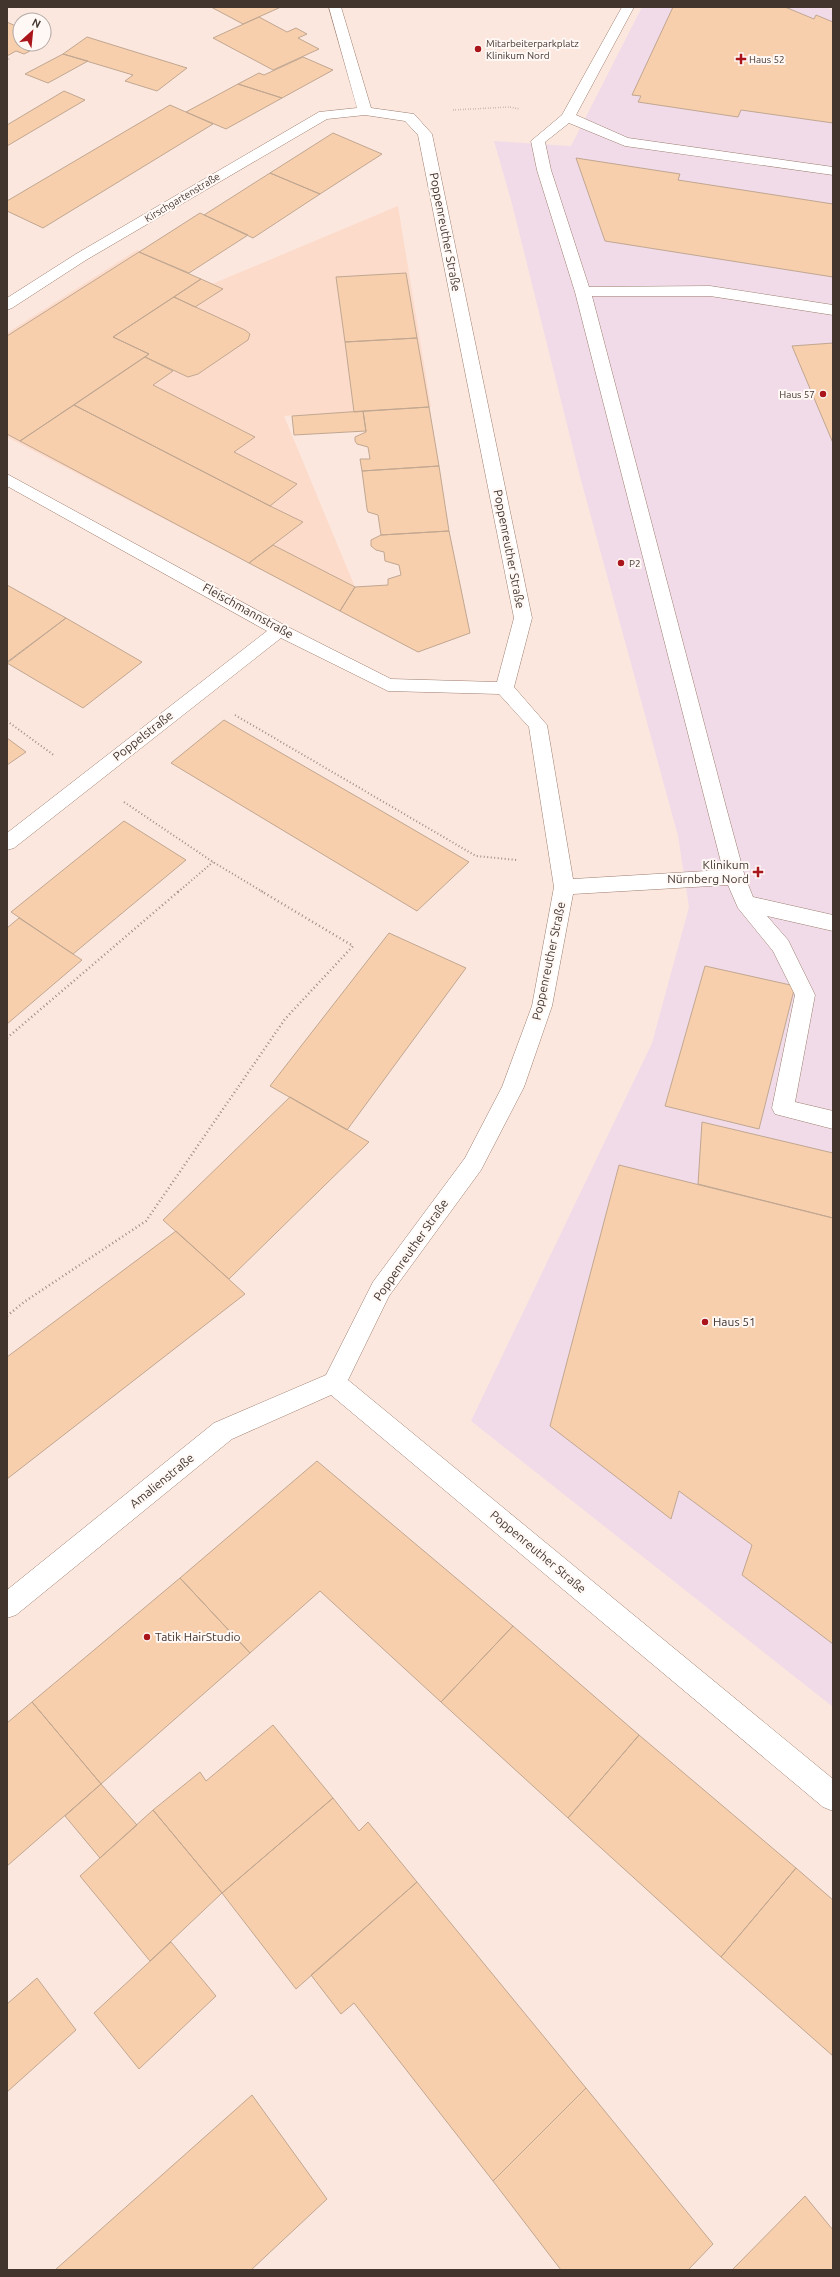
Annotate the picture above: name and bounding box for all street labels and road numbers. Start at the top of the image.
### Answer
street label: Kirschgartenstraße [143,171,222,224]
street label: Poppenreuther Straße [428,171,463,292]
street label: Poppenreuther Straße [492,488,527,609]
street label: Fleischmannstraße [201,580,296,641]
street label: Poppelstraße [110,708,175,763]
street label: Poppenreuther Straße [530,901,567,1021]
street label: Poppenreuther Straße [371,1197,451,1303]
street label: Amalienstraße [127,1451,196,1510]
street label: Poppenreuther Straße [488,1508,589,1595]

